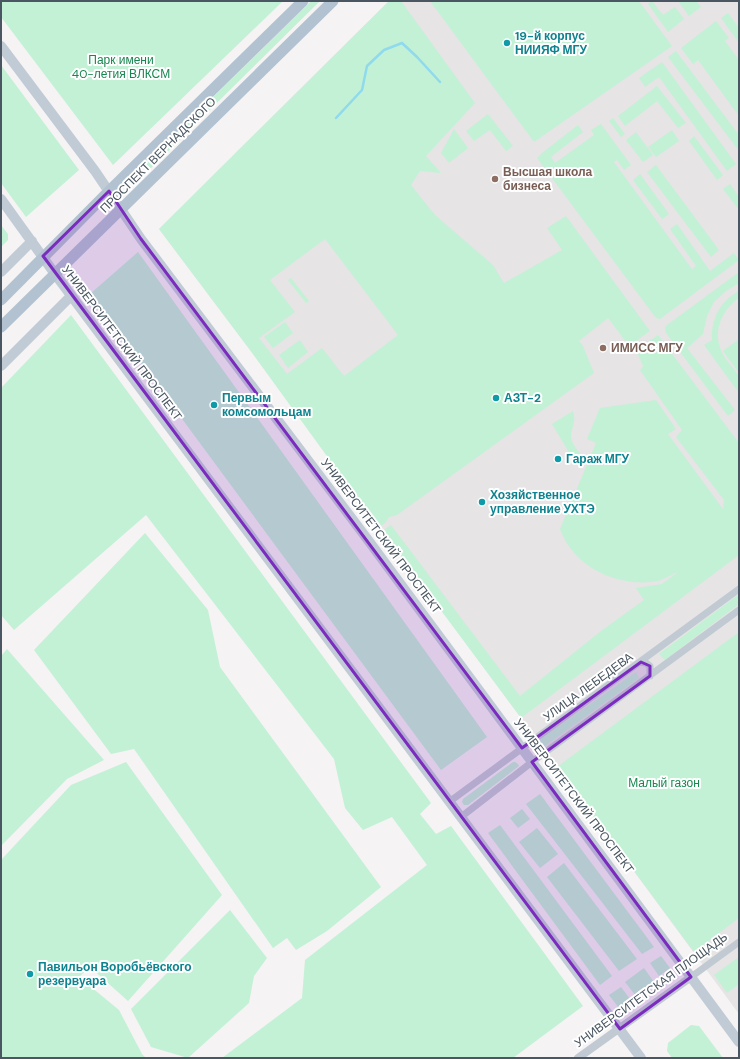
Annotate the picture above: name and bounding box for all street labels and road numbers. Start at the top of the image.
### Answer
street label: ПРОСПЕКТ ВЕРНАДСКОГО [97,94,219,216]
street label: УНИВЕРСИТЕТСКИЙ ПРОСПЕКТ [58,262,186,424]
street label: УНИВЕРСИТЕТСКИЙ ПРОСПЕКТ [317,455,445,617]
street label: УЛИЦА ЛЕБЕДЕВА [540,649,636,725]
street label: УНИВЕРСИТЕТСКИЙ ПРОСПЕКТ [510,715,638,877]
street label: УНИВЕРСИТЕТСКАЯ ПЛОЩАДЬ [571,929,731,1051]

